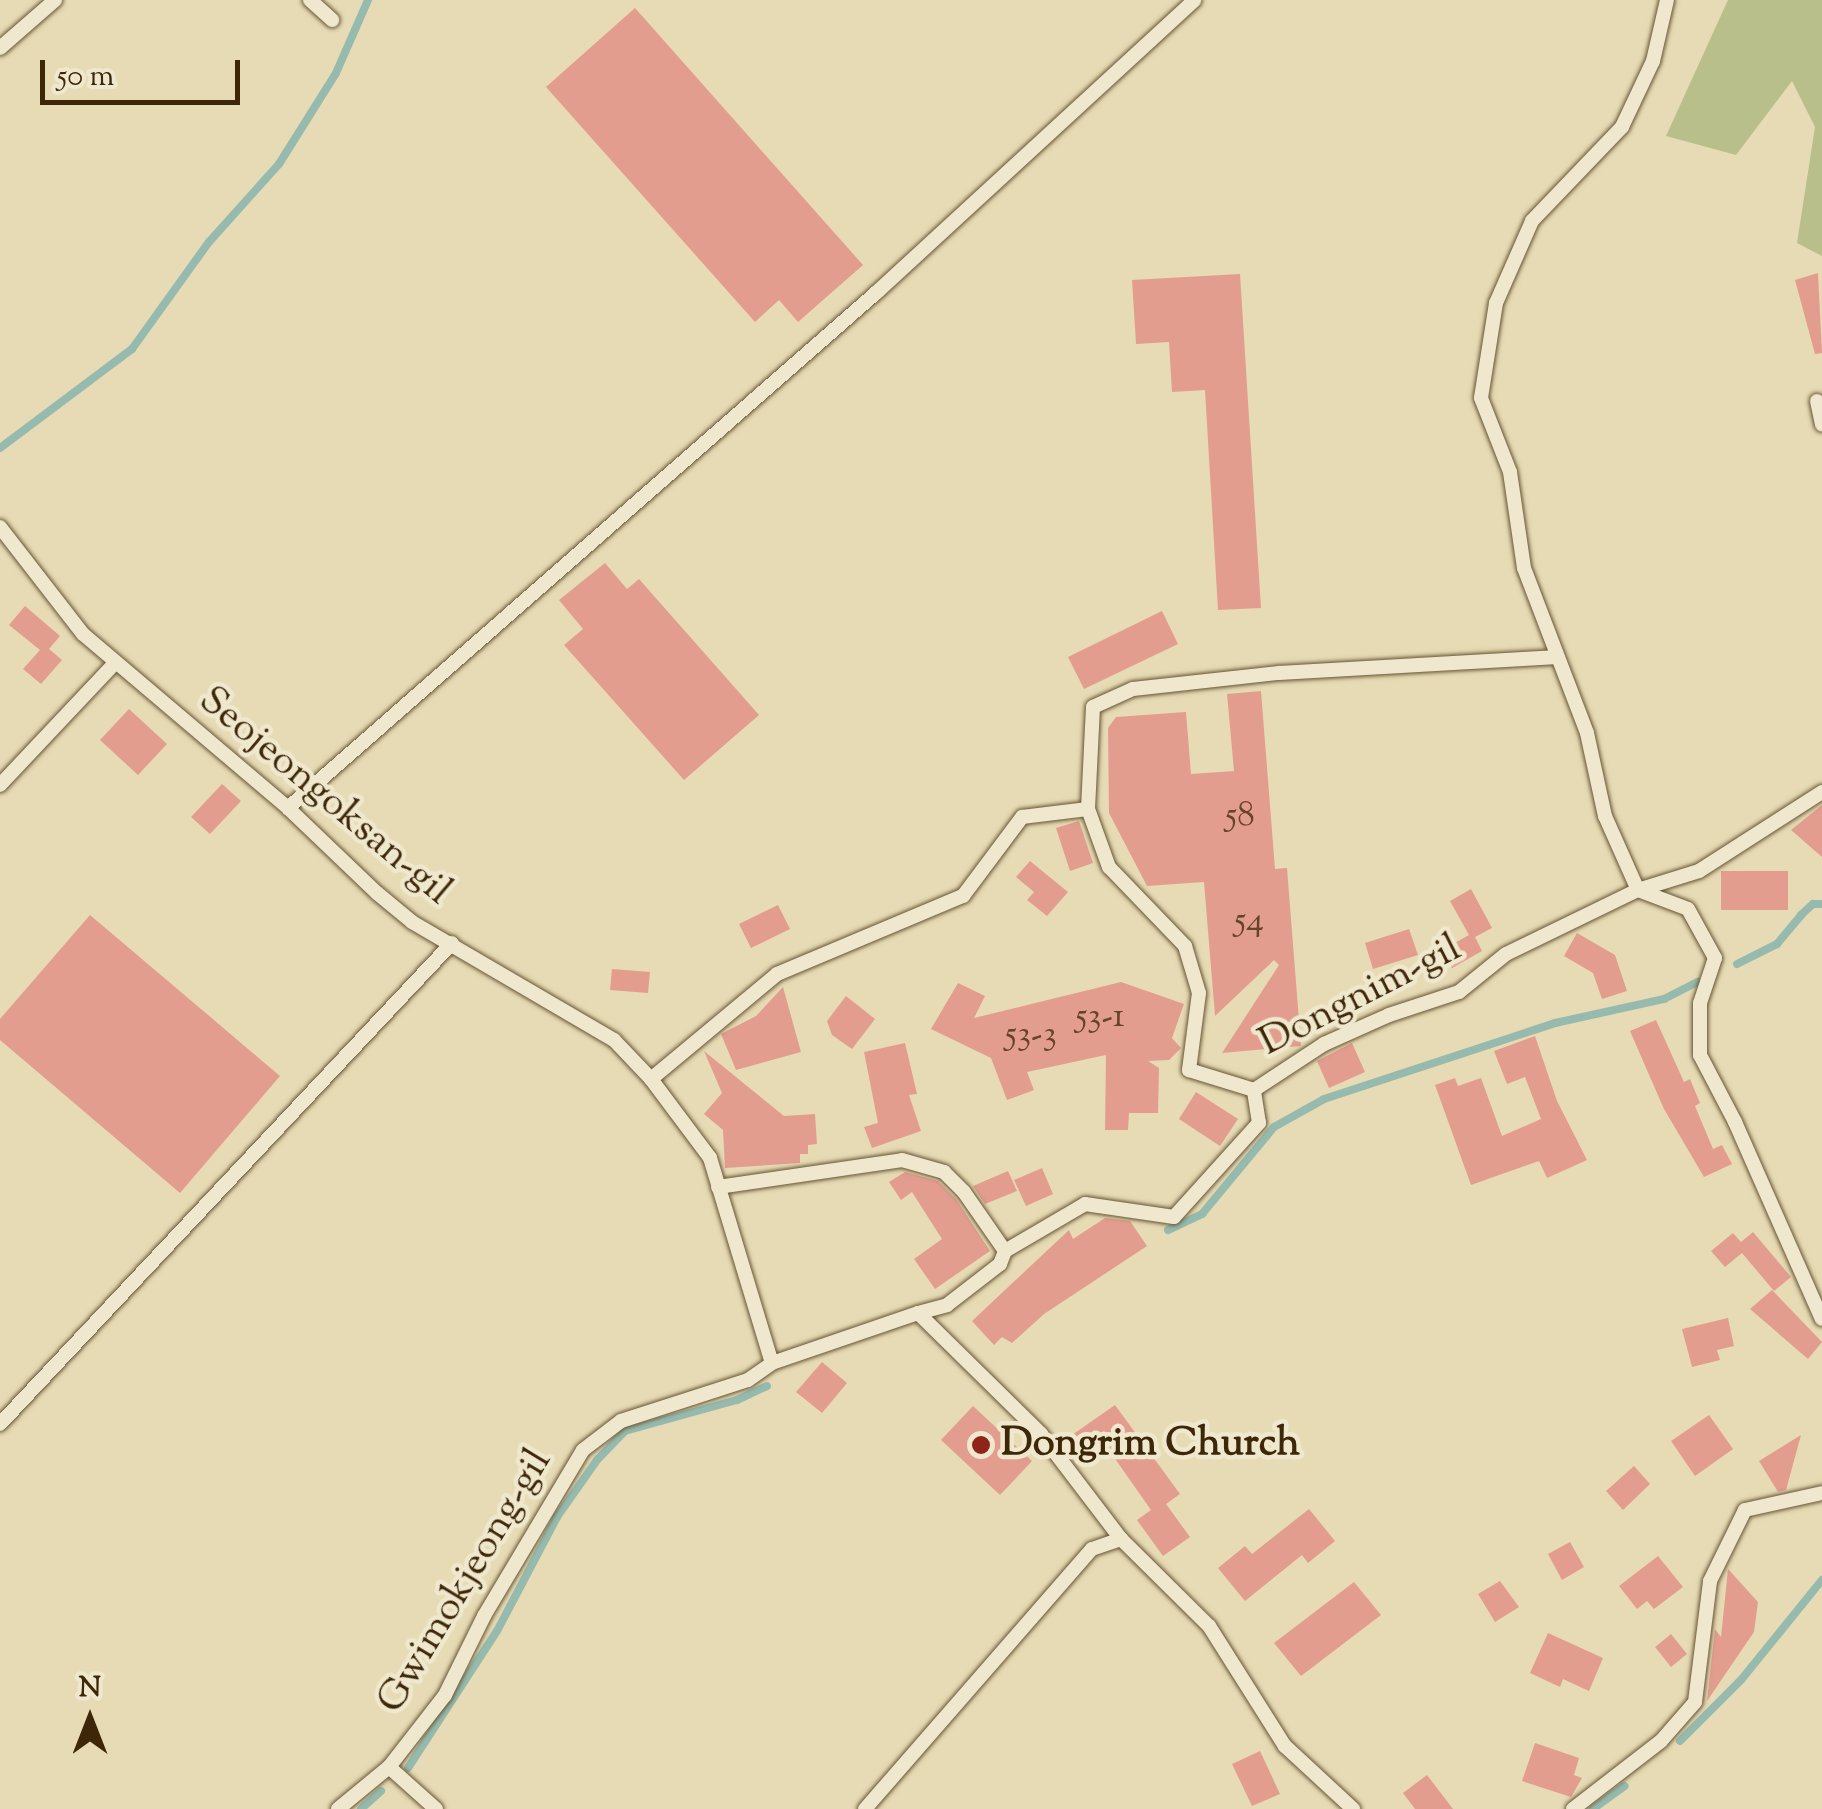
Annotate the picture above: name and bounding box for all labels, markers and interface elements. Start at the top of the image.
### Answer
scale bar [45,40,245,102]
text: 50 m [57,56,114,99]
street label: Seojeongoksan-gil [188,677,460,917]
house number: 58 [1225,796,1255,838]
house number: 54 [1234,901,1264,943]
street label: Dongnim-gil [1252,926,1470,1068]
house number: 53-1 [1075,997,1125,1039]
house number: 53-3 [1005,1015,1057,1057]
place label: Dongrim Church [1001,1421,1300,1469]
marker: Dongrim Church [970,1434,992,1456]
street label: Gwimokjeong-gil [368,1441,564,1723]
north arrow [40,1669,140,1769]
text: N [79,1669,101,1709]

